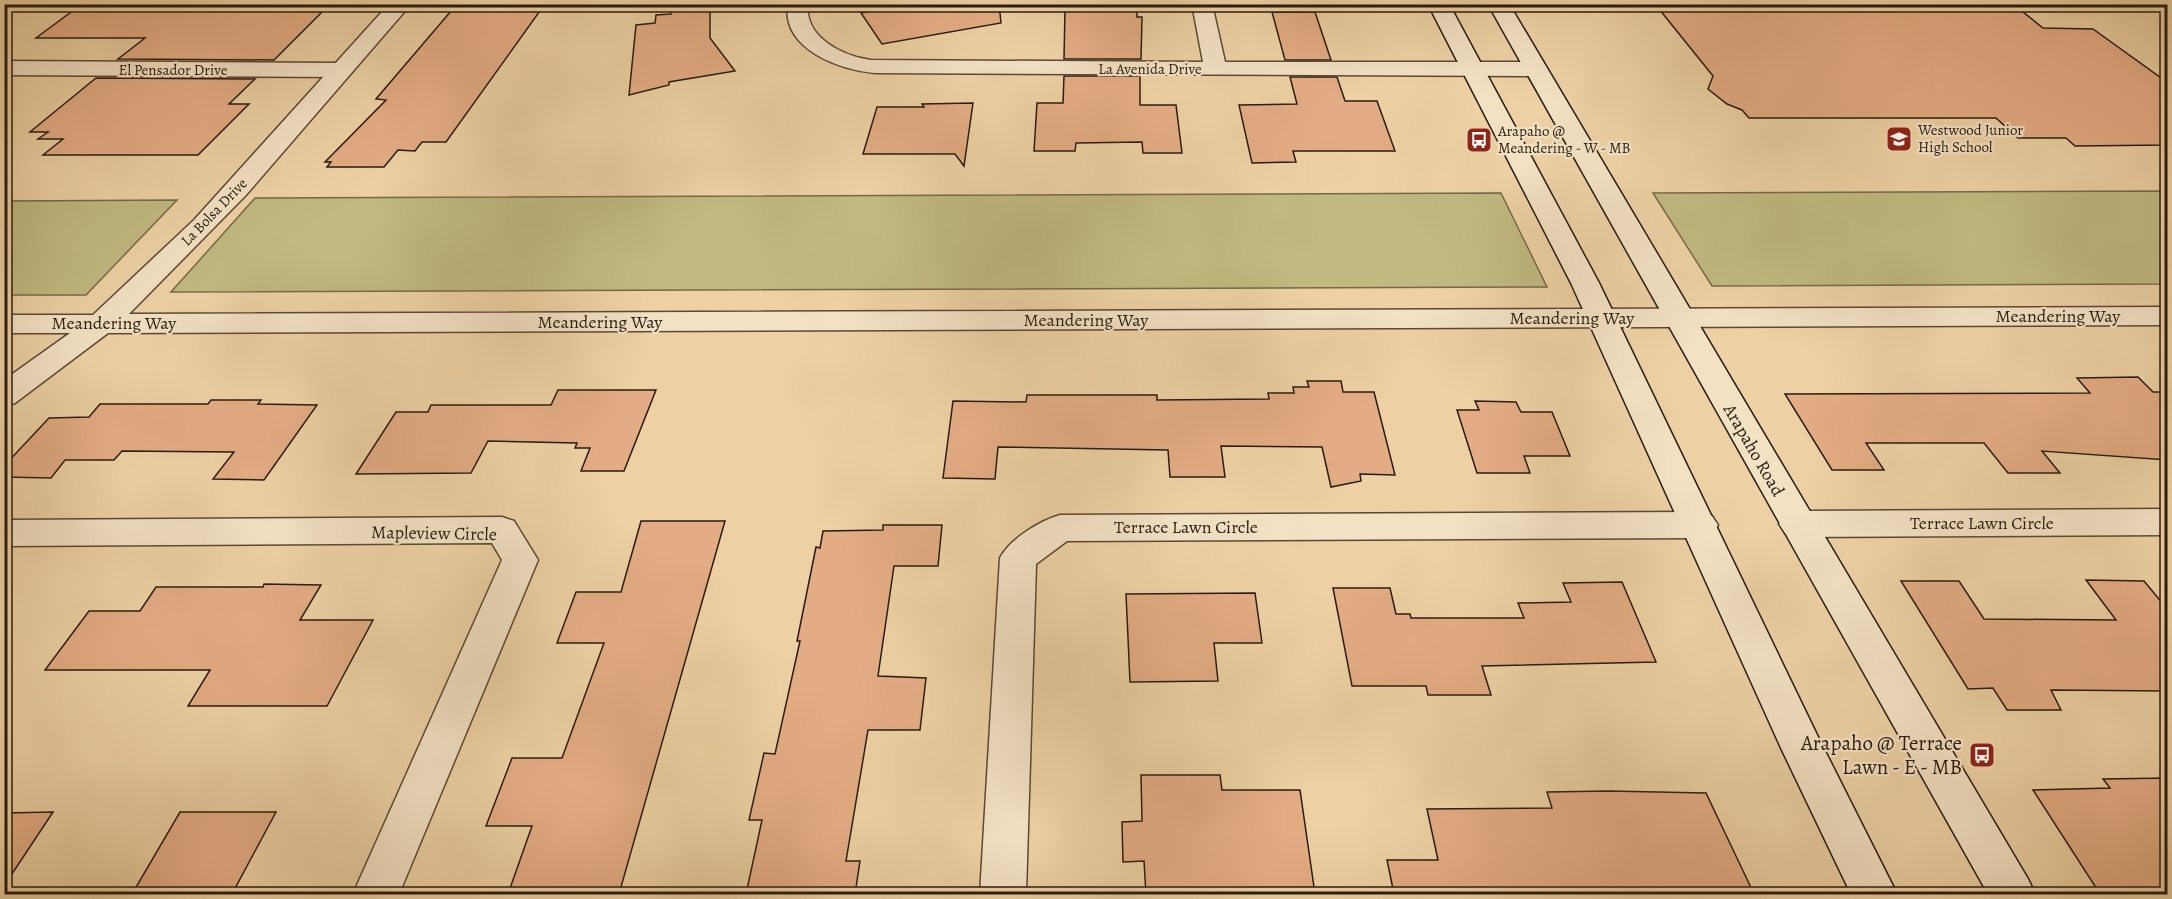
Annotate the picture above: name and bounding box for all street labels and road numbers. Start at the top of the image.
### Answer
street label: La Avenida Drive [1098,59,1202,79]
street label: El Pensador Drive [119,60,228,80]
street label: La Bolsa Drive [177,174,252,250]
street label: Meandering Way [1996,304,2121,328]
street label: Meandering Way [1510,306,1635,330]
street label: Meandering Way [1024,308,1149,332]
street label: Meandering Way [538,310,663,334]
street label: Meandering Way [52,311,177,335]
street label: Arapaho Road [1717,399,1790,501]
street label: Terrace Lawn Circle [1910,511,2054,535]
street label: Terrace Lawn Circle [1114,515,1258,539]
street label: Mapleview Circle [371,520,497,546]

